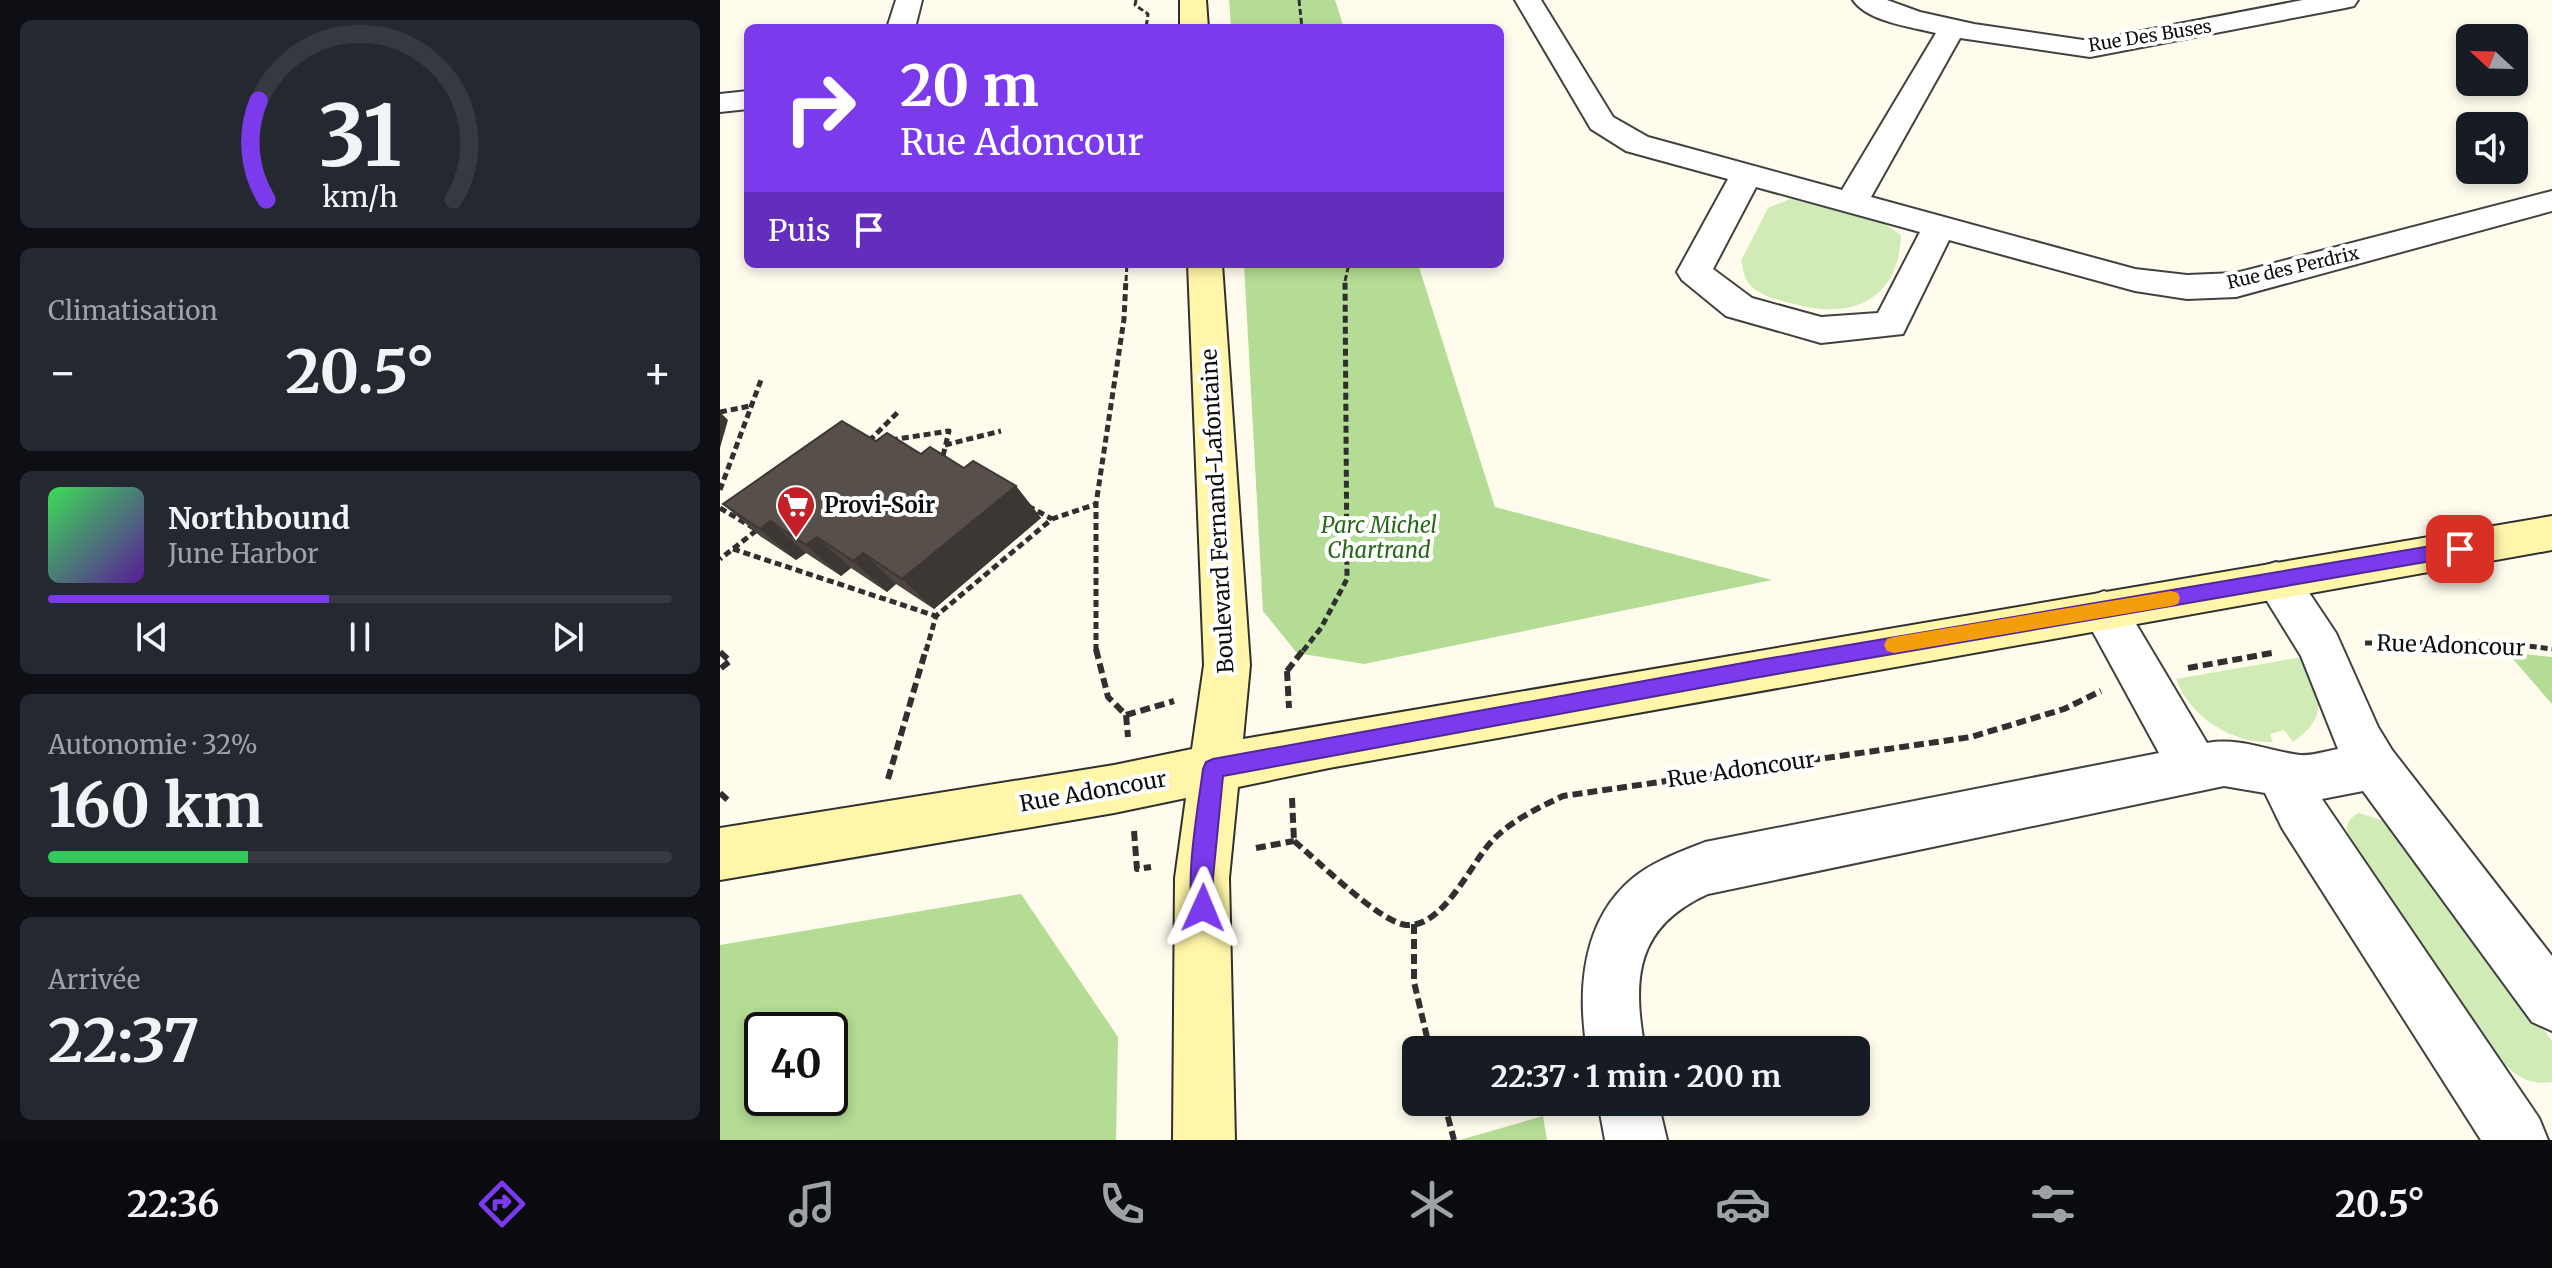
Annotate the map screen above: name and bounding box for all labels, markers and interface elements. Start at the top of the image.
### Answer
street label: Rue Des Buses [2087,14,2213,57]
north arrow [2456,24,2528,96]
map controls [2456,24,2528,184]
text: 20 m [900,51,1039,121]
icon: right [768,56,872,160]
text: 31 [318,84,402,189]
button: sound [2456,112,2528,184]
text: Rue Adoncour [900,120,1144,165]
text: km/h [322,179,398,215]
icon: arrive [847,208,891,252]
text: Puis [768,211,831,249]
street label: Rue des Perdrix [2225,241,2361,294]
text: Climatisation [48,294,218,327]
text: 20.5° [285,334,435,409]
text: − [48,345,77,400]
text: + [643,345,672,400]
street label: Boulevard Fernand-Lafontaine [1195,348,1239,674]
supermarket icon: Provi-Soir [775,484,817,539]
place label: Provi-Soir [824,491,935,519]
text: Northbound [168,499,350,537]
park label: Parc Michel Chartrand [1321,511,1437,564]
pin [2426,515,2494,583]
icon: arrive [2438,527,2482,571]
text: June Harbor [168,537,319,570]
icon: previous [130,615,174,659]
icon: pause [338,615,382,659]
icon: next [546,615,590,659]
street label: Rue Adoncour [2376,628,2526,662]
text: Autonomie · 32% [48,728,258,761]
street label: Rue Adoncour [1665,745,1817,793]
street label: Rue Adoncour [1017,764,1169,818]
text: 160 km [48,768,263,843]
position arrow [1161,866,1245,950]
text: Arrivée [48,963,140,996]
text: 22:37 [48,1003,199,1078]
speed limit sign: 40 [744,1012,848,1116]
text: 22:37 · 1 min · 200 m [1491,1057,1781,1095]
icon: directions [474,1176,530,1232]
icon: music [784,1176,840,1232]
icon: phone [1094,1176,1150,1232]
icon: climate [1404,1176,1460,1232]
icon: car [1715,1176,1771,1232]
icon: filters [2025,1176,2081,1232]
text: 22:36 [127,1182,219,1227]
text: 20.5° [2335,1182,2425,1227]

